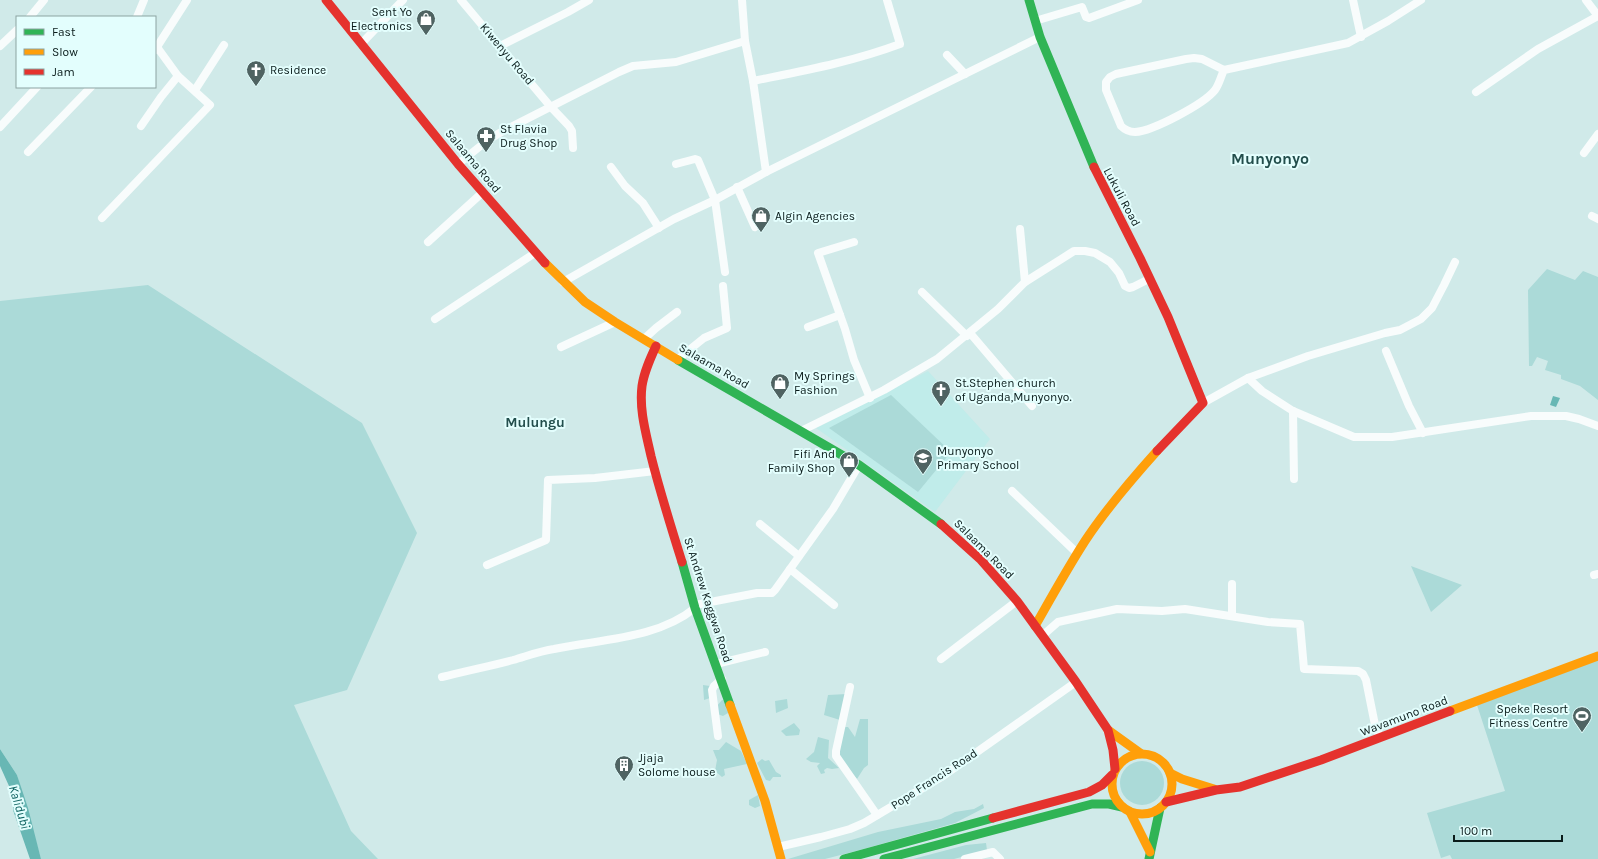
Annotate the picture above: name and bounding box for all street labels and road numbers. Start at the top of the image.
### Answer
street label: Kiwenyu Road [477,20,537,88]
street label: Salaama Road [442,126,504,196]
street label: Lukuli Road [1101,165,1143,229]
street label: Salaama Road [676,340,752,392]
street label: Salaama Road [951,516,1017,582]
street label: St Andrew Kaggwa Road [681,535,735,665]
street label: Wavamuno Road [1358,693,1450,739]
street label: Pope Francis Road [888,746,980,812]

